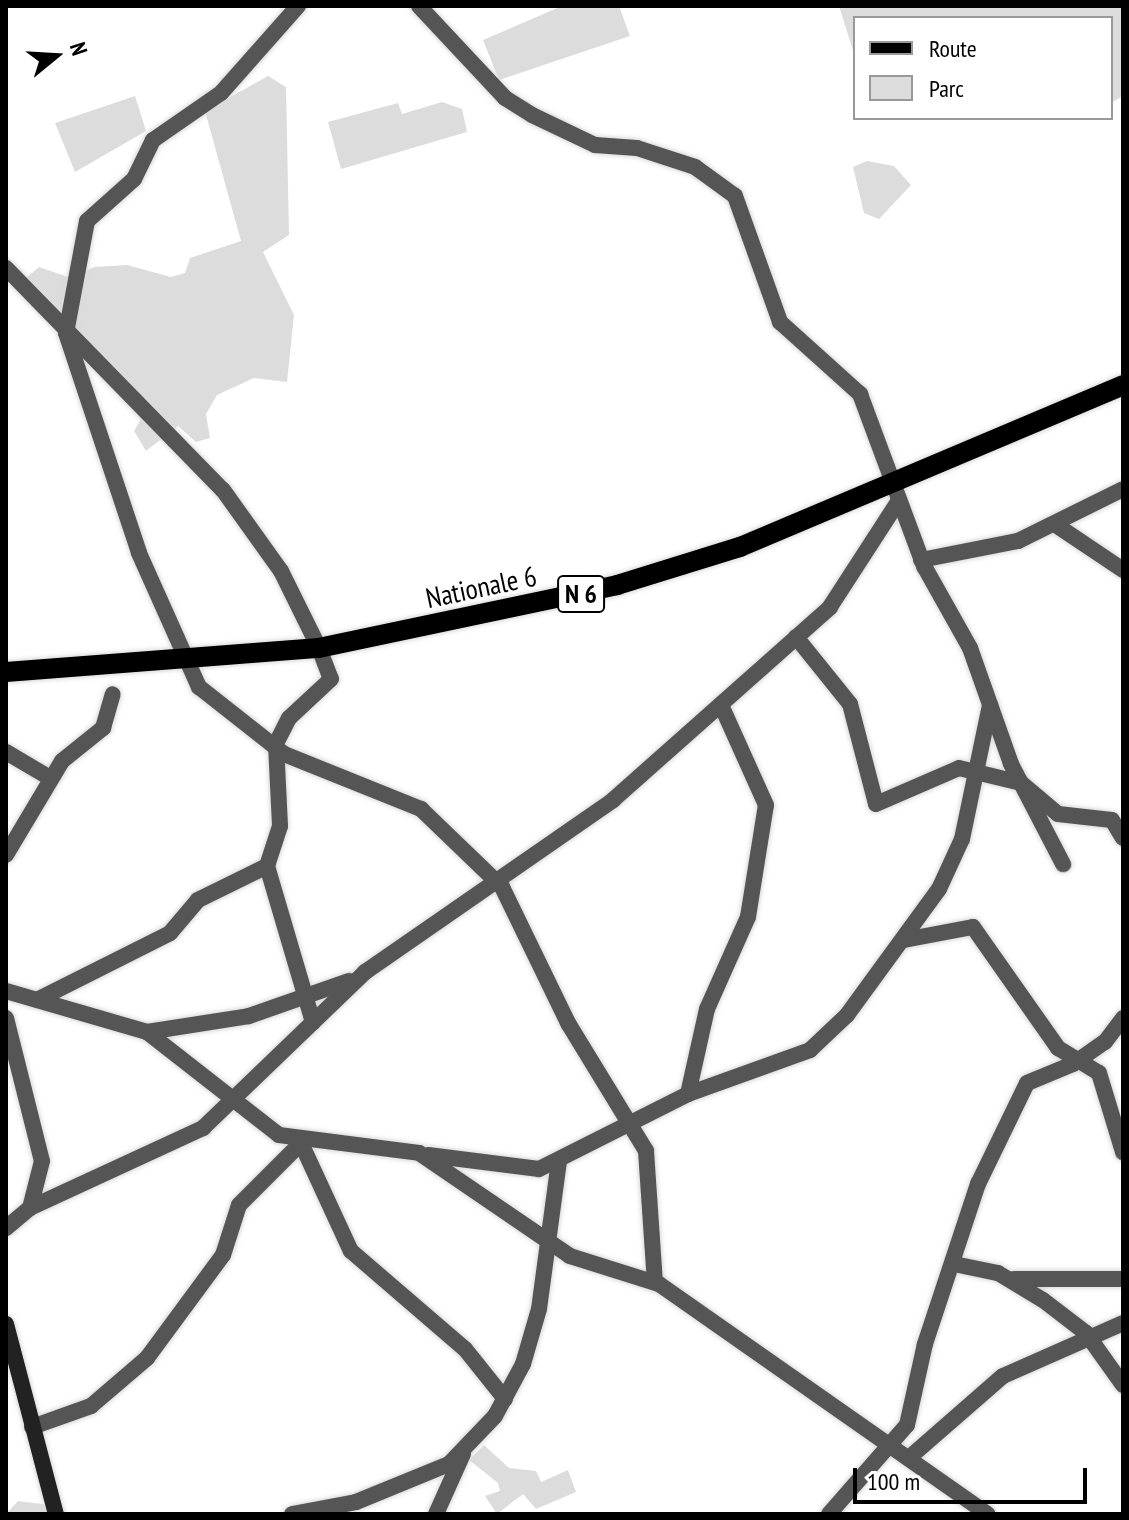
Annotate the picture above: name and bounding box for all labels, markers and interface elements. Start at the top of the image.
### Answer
north arrow [16,16,96,96]
legend [853,16,1113,120]
text: Route [929,33,977,64]
text: N [64,39,94,59]
text: Parc [929,73,964,104]
street label: Nationale 6 [423,559,539,615]
road number: N 6 [557,572,605,616]
scale bar [857,1452,1091,1502]
text: 100 m [867,1466,920,1497]

